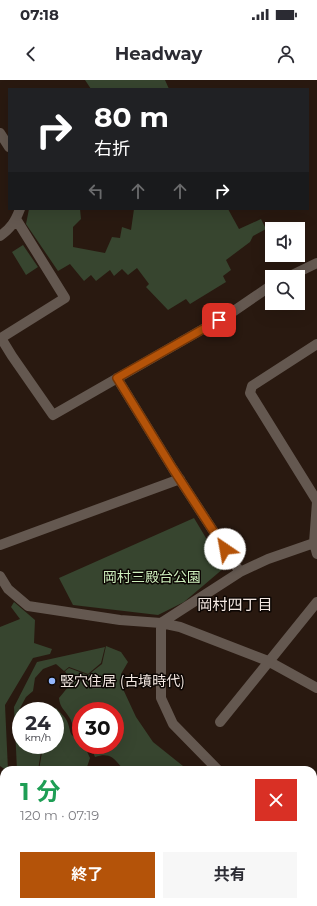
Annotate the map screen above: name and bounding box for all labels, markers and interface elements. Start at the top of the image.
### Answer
text: 07:18 [20,5,59,24]
icon: back [20,43,42,65]
text: Headway [115,43,202,65]
icon: person [275,43,297,65]
text: 80 m [94,100,169,134]
icon: right [28,104,80,156]
text: 右折 [94,138,130,160]
icon: left [85,180,107,202]
icon: ahead [127,180,149,202]
icon: ahead [169,180,191,202]
icon: right [211,180,233,202]
map controls [265,222,305,310]
button: sound [265,222,305,262]
button: search [265,270,305,310]
pin [202,303,236,337]
icon: arrive [208,309,230,331]
position arrow [204,528,246,570]
park label: 岡村三殿台公園 [103,568,201,586]
district label: 岡村四丁目 [197,595,273,614]
place label: 竪穴住居 (古墳時代) [60,672,185,690]
marker: 竪穴住居 (古墳時代) [47,676,57,686]
speed limit sign: 30 [72,702,124,754]
text: 24 [25,711,51,735]
text: km/h [25,731,51,744]
text: 1 分 [20,777,60,806]
button: close [255,779,297,821]
text: 120 m · 07:19 [20,807,99,823]
button: 終了 [20,852,155,898]
button: 共有 [163,852,297,898]

